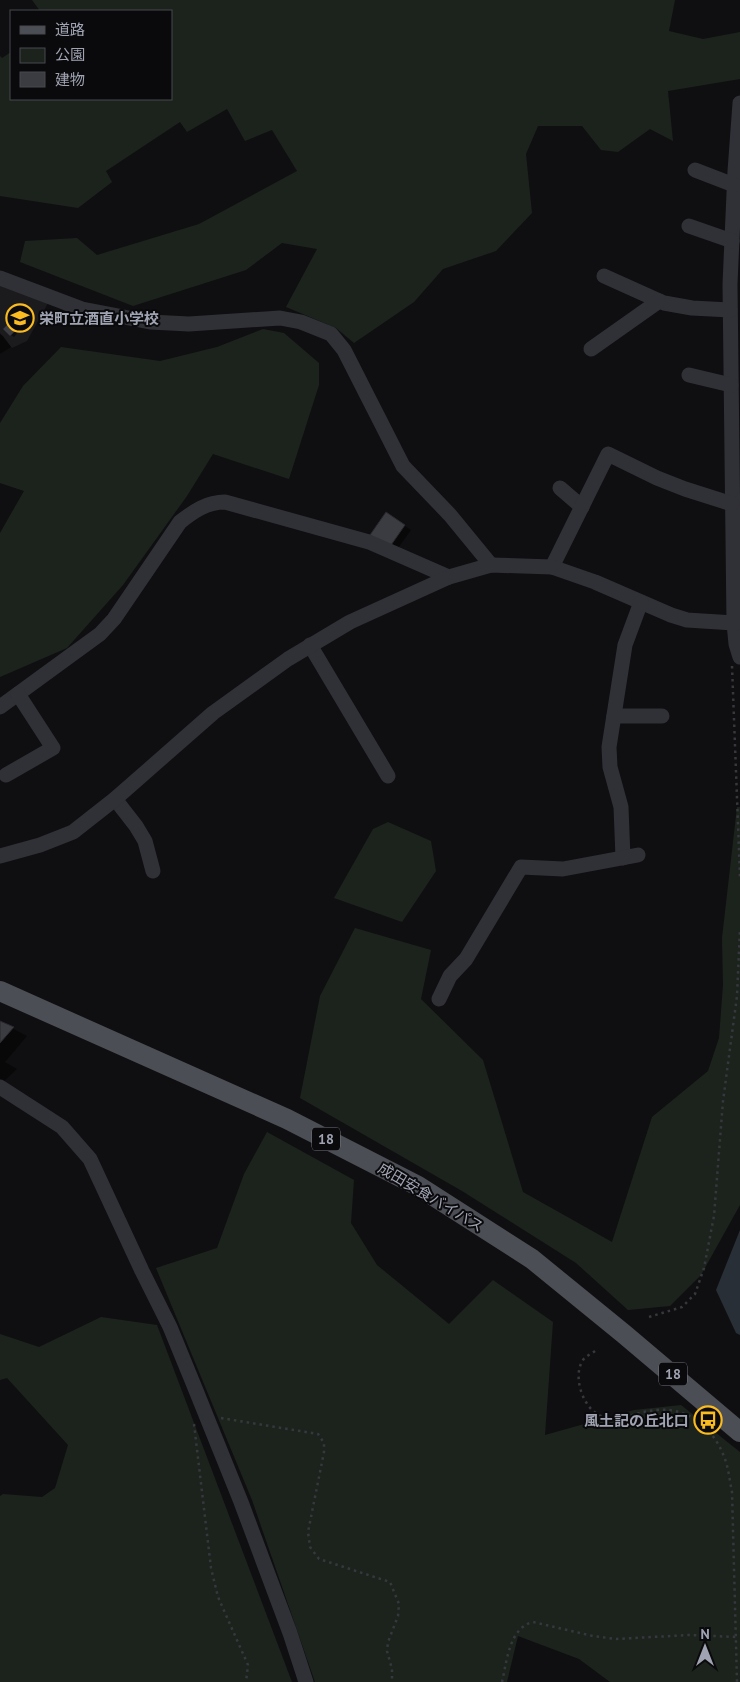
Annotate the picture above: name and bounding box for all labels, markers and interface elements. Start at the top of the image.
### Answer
legend [10,10,172,100]
text: 道路 [55,20,85,39]
text: 公園 [55,45,85,64]
text: 建物 [55,70,85,89]
school or university icon: 栄町立酒直小学校 [5,303,35,333]
place label: 栄町立酒直小学校 [39,309,159,328]
road number: 18 [312,1128,340,1150]
street label: 成田安食バイパス [375,1158,487,1236]
road number: 18 [659,1362,687,1386]
bus stop icon: 風土記の丘北口 [693,1405,723,1435]
place label: 風土記の丘北口 [584,1411,689,1430]
north arrow [680,1622,730,1672]
text: N [700,1625,710,1643]

